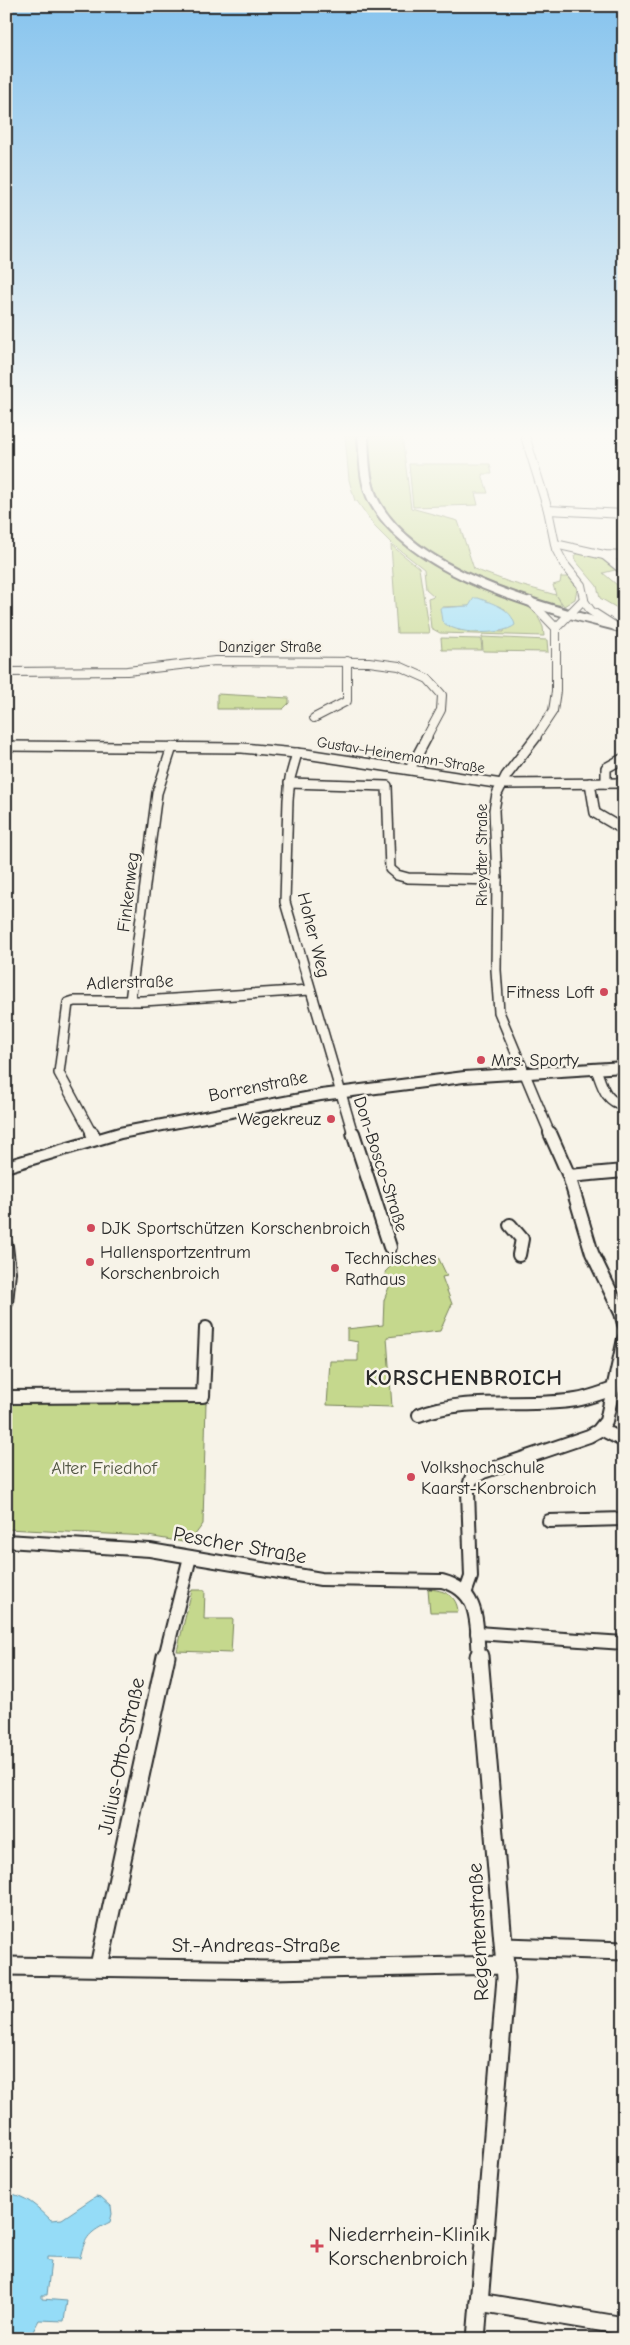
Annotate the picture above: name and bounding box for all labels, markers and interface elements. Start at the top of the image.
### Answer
street label: Danziger Straße [218,638,322,656]
street label: Gustav-Heinemann-Straße [315,733,487,777]
street label: Rheydter Straße [473,803,491,906]
street label: Finkenweg [113,851,144,933]
street label: Hoher Weg [293,890,334,980]
street label: Adlerstraße [86,970,174,995]
place label: Fitness Loft [506,982,595,1003]
marker: Fitness Loft [598,986,610,998]
place label: Mrs. Sporty [491,1050,580,1071]
marker: Mrs. Sporty [475,1054,487,1066]
street label: Borrenstraße [207,1067,310,1106]
street label: Don-Bosco-Straße [349,1094,412,1235]
place label: Wegekreuz [237,1109,321,1130]
marker: Wegekreuz [325,1113,337,1125]
place label: DJK Sportschützen Korschenbroich [101,1218,370,1239]
marker: DJK Sportschützen Korschenbroich [85,1222,97,1234]
place label: Hallensportzentrum Korschenbroich [100,1242,251,1284]
place label: Technisches Rathaus [345,1248,437,1290]
marker: Hallensportzentrum Korschenbroich [84,1256,96,1268]
marker: Technisches Rathaus [329,1262,341,1274]
district label: KORSCHENBROICH [365,1365,563,1391]
place label: Volkshochschule Kaarst-Korschenbroich [421,1457,597,1499]
park label: Alter Friedhof [51,1458,158,1479]
marker: Volkshochschule Kaarst-Korschenbroich [405,1471,417,1483]
street label: Pescher Straße [171,1521,309,1569]
street label: Julius-Otto-Straße [93,1675,149,1837]
street label: Regentenstraße [462,1862,494,2002]
street label: St.-Andreas-Straße [172,1933,340,1957]
place label: Niederrhein-Klinik Korschenbroich [328,2222,490,2270]
marker: Niederrhein-Klinik Korschenbroich [310,2239,324,2253]

